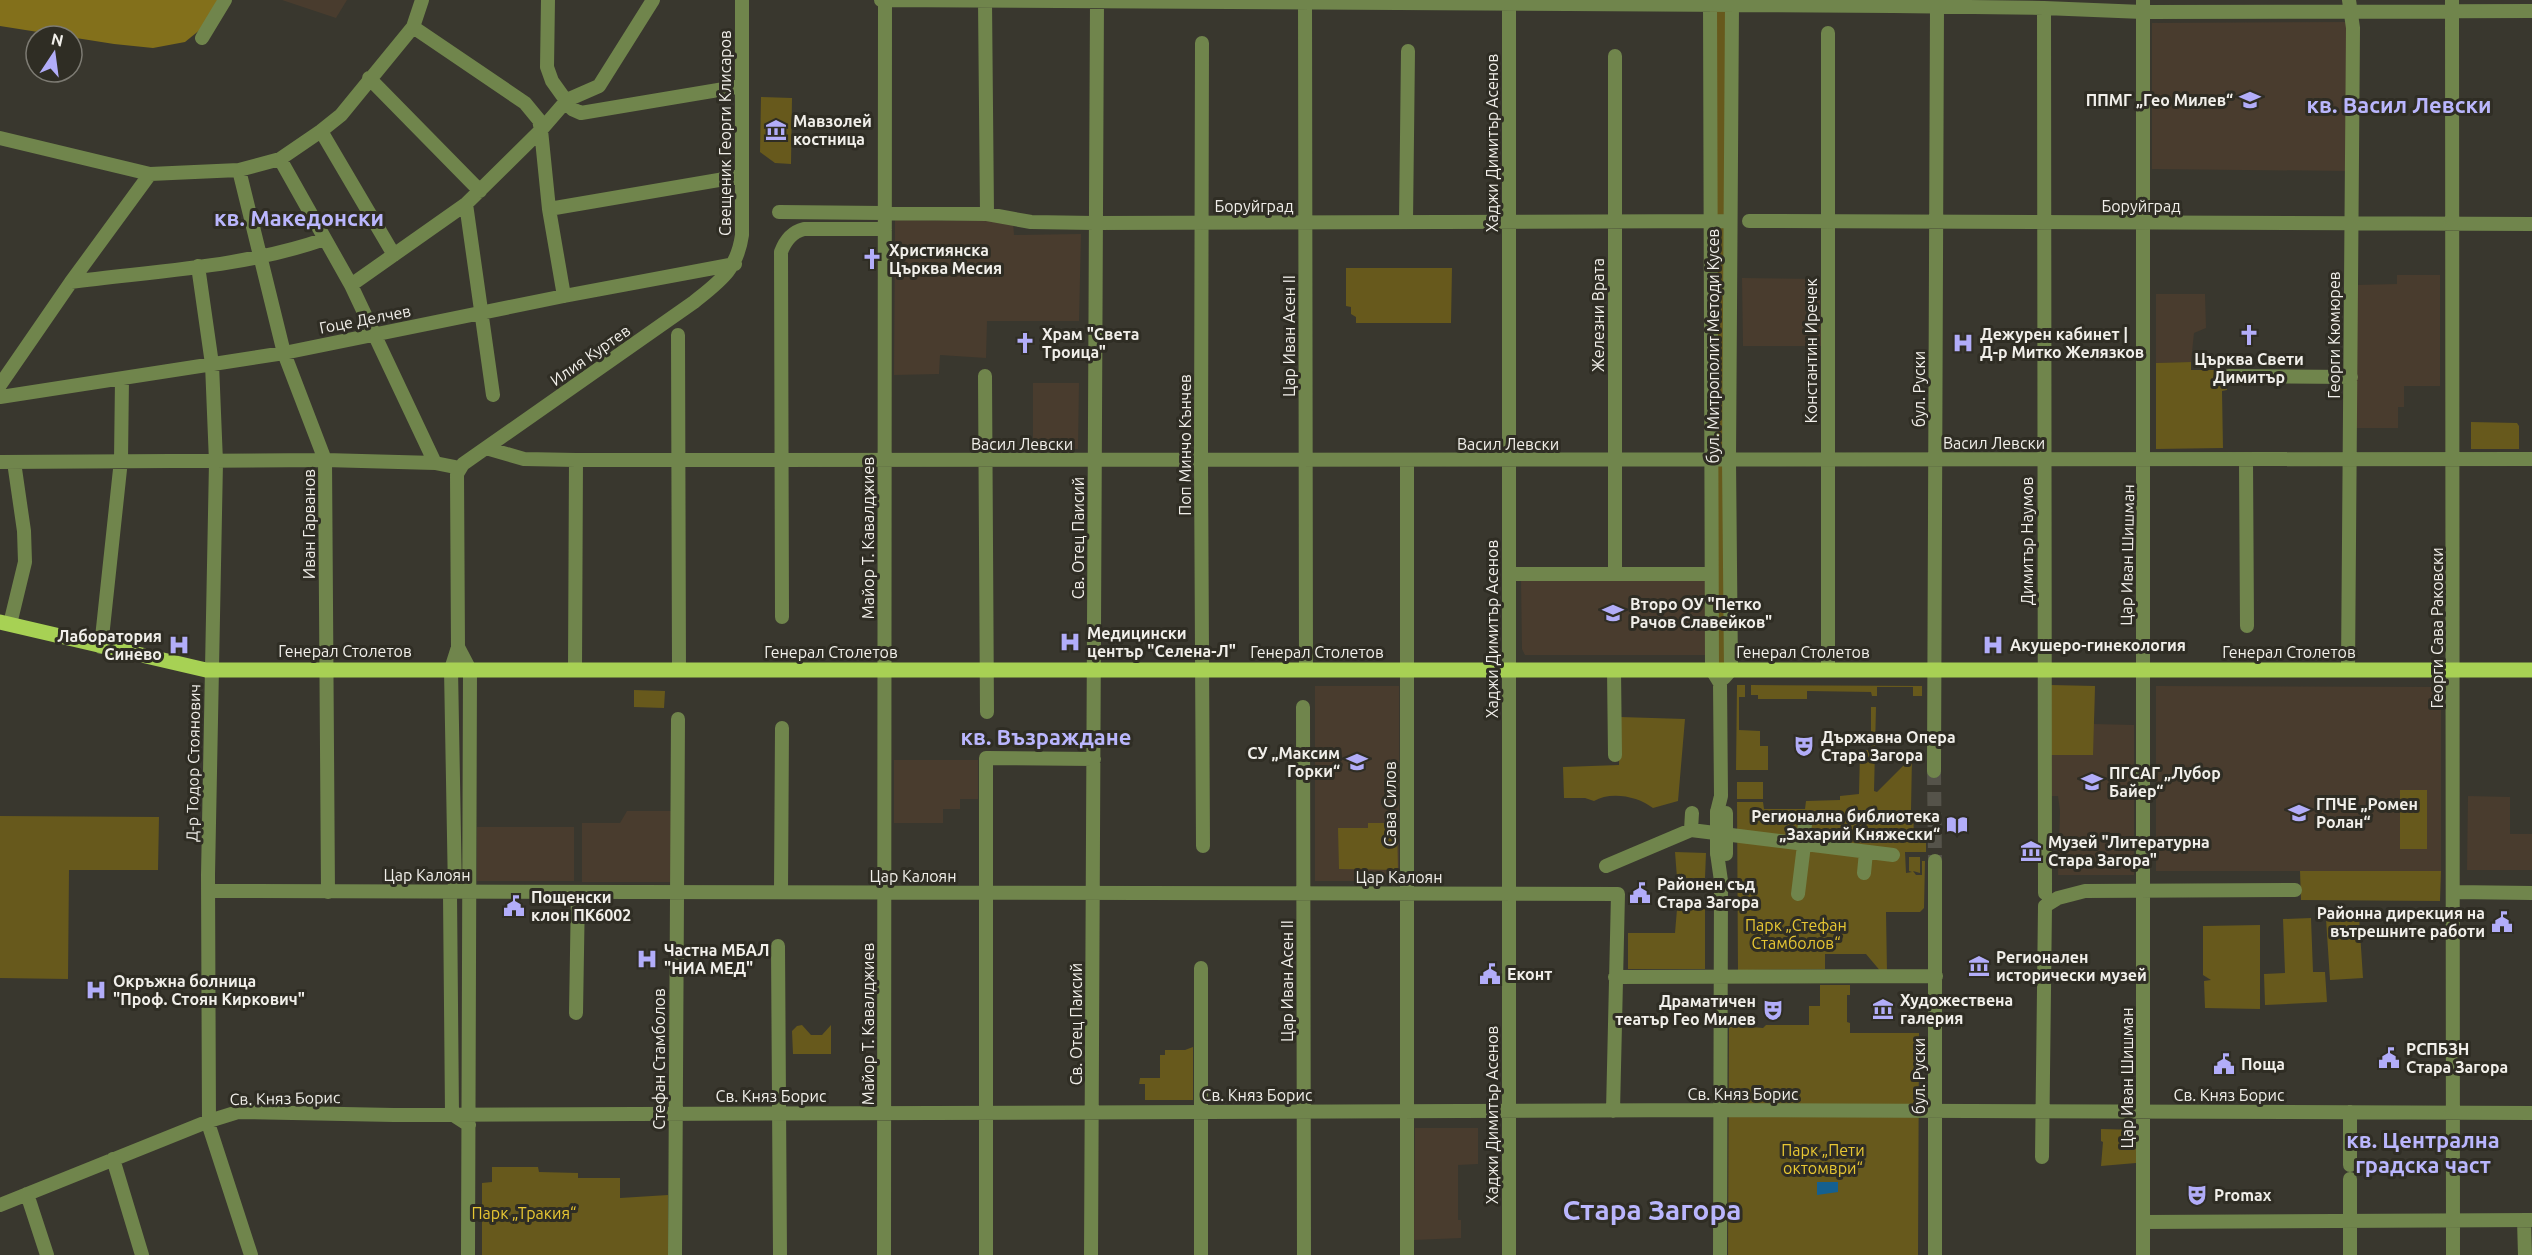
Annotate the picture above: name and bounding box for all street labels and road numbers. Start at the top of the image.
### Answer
street label: Свещеник Георги Клисаров [716,30,734,236]
street label: Хаджи Димитър Асенов [1483,54,1501,232]
street label: Боруйград [1214,197,1294,215]
street label: Боруйград [2101,197,2181,215]
street label: бул. Митрополит Методи Кусев [1704,229,1722,463]
street label: Железни Врата [1589,258,1607,372]
street label: Георги Кюмюрев [2325,271,2343,399]
street label: Цар Иван Асен II [1280,275,1298,397]
street label: Константин Иречек [1802,278,1820,424]
street label: Гоце Делчев [318,301,412,337]
street label: Илия Куртев [547,321,633,389]
street label: бул. Руски [1910,351,1928,427]
street label: Поп Минчо Кънчев [1176,374,1194,516]
street label: Васил Левски [1943,434,2045,452]
street label: Васил Левски [971,435,1073,453]
street label: Васил Левски [1457,435,1559,453]
street label: Майор Т. Кавалджиев [859,457,877,619]
street label: Иван Гарванов [300,469,318,579]
street label: Св. Отец Паисий [1069,477,1087,599]
street label: Димитър Наумов [2018,477,2036,605]
street label: Цар Иван Шишман [2117,484,2137,626]
street label: Хаджи Димитър Асенов [1483,540,1501,718]
street label: Георги Сава Раковски [2428,547,2446,709]
street label: Генерал Столетов [278,642,412,660]
street label: Генерал Столетов [764,643,898,661]
street label: Генерал Столетов [1250,643,1384,661]
street label: Генерал Столетов [1736,643,1870,661]
street label: Генерал Столетов [2222,643,2356,661]
street label: Д-р Тодор Стоянович [183,684,203,842]
street label: Сава Силов [1381,761,1399,847]
street label: Цар Калоян [383,866,471,884]
street label: Цар Калоян [869,867,957,885]
street label: Цар Калоян [1355,868,1443,886]
street label: Цар Иван Асен II [1278,920,1296,1042]
street label: Майор Т. Кавалджиев [859,943,877,1105]
street label: Св. Отец Паисий [1067,963,1085,1085]
street label: Стефан Стамболов [650,988,668,1130]
street label: Цар Иван Шишман [2118,1007,2136,1149]
street label: Хаджи Димитър Асенов [1483,1026,1501,1204]
street label: бул. Руски [1910,1038,1928,1114]
street label: Св. Княз Борис [1688,1085,1799,1103]
street label: Св. Княз Борис [1202,1086,1313,1104]
street label: Св. Княз Борис [2174,1086,2285,1104]
street label: Св. Княз Борис [716,1087,827,1105]
street label: Св. Княз Борис [229,1088,341,1108]

